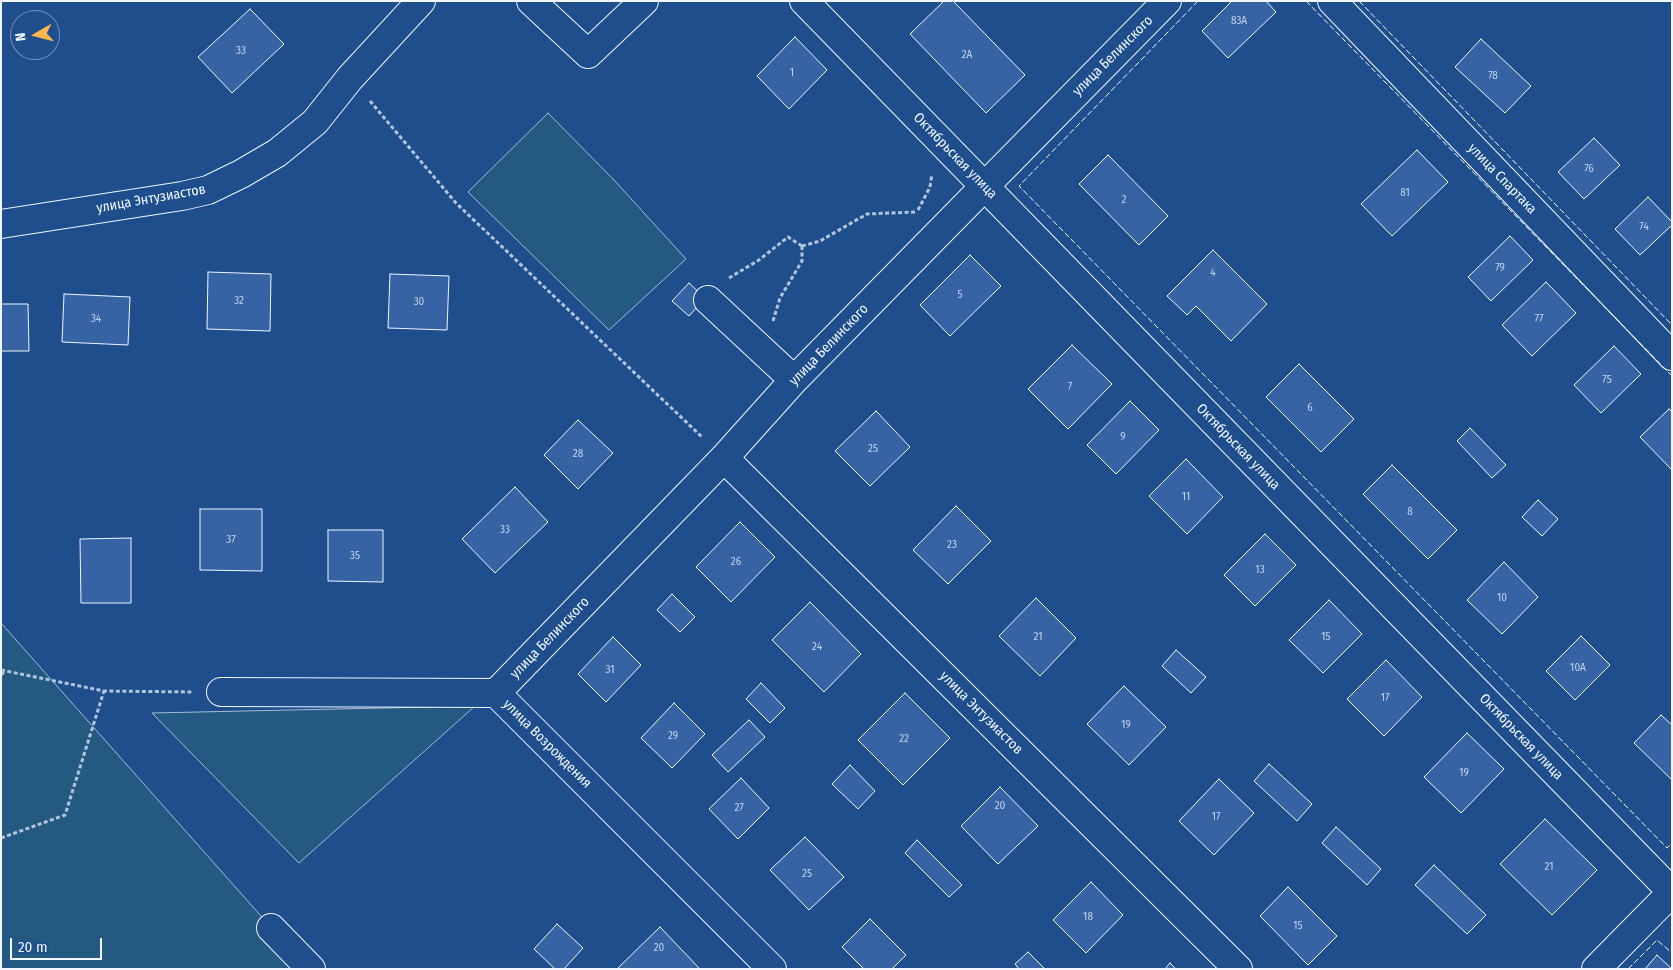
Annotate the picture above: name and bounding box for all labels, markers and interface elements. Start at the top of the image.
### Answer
north arrow [10,10,60,60]
street label: улица Белинского [1069,12,1157,100]
house number: 83А [1231,14,1247,28]
text: N [12,32,30,42]
house number: 33 [236,44,246,58]
house number: 2А [962,48,972,62]
house number: 1 [790,66,794,80]
house number: 78 [1488,69,1498,83]
street label: Октябрьская улица [910,109,1000,203]
street label: улица Спартака [1464,140,1540,218]
house number: 76 [1584,162,1594,176]
street label: улица Энтузиастов [95,181,207,217]
house number: 81 [1400,186,1410,200]
house number: 2 [1122,193,1126,207]
house number: 74 [1639,220,1649,234]
house number: 79 [1495,261,1505,275]
house number: 4 [1210,266,1216,280]
house number: 5 [957,288,963,302]
house number: 32 [234,294,244,308]
house number: 30 [414,295,424,309]
street label: улица Белинского [786,301,872,389]
house number: 34 [91,312,101,326]
house number: 77 [1535,312,1543,326]
house number: 75 [1602,373,1612,387]
house number: 7 [1068,380,1072,394]
street label: Октябрьская улица [1193,400,1283,494]
house number: 6 [1307,401,1313,415]
house number: 9 [1120,430,1126,444]
house number: 25 [868,442,878,456]
house number: 28 [573,447,583,461]
house number: 11 [1182,490,1190,504]
house number: 8 [1407,505,1413,519]
house number: 33 [500,523,510,537]
house number: 37 [226,533,236,547]
house number: 23 [947,538,957,552]
house number: 35 [350,549,360,563]
house number: 26 [731,555,741,569]
house number: 13 [1255,563,1265,577]
house number: 10 [1497,591,1507,605]
street label: улица Белинского [507,594,593,682]
house number: 21 [1034,630,1042,644]
house number: 15 [1321,630,1331,644]
house number: 24 [812,640,822,654]
house number: 10А [1570,661,1586,675]
house number: 31 [606,663,614,677]
street label: улица Энтузиастов [936,668,1026,758]
street label: Октябрьская улица [1476,690,1566,784]
house number: 17 [1381,691,1389,705]
street label: улица Возрождения [499,696,595,792]
house number: 19 [1121,718,1131,732]
house number: 29 [668,729,678,743]
house number: 22 [899,732,909,746]
house number: 19 [1459,766,1469,780]
house number: 20 [995,799,1005,813]
house number: 27 [734,801,744,815]
house number: 17 [1212,810,1220,824]
house number: 21 [1545,860,1553,874]
house number: 25 [802,867,812,881]
house number: 18 [1083,910,1093,924]
house number: 15 [1293,919,1303,933]
scale bar [12,928,105,960]
text: 20 m [18,938,48,956]
house number: 20 [654,941,664,955]

